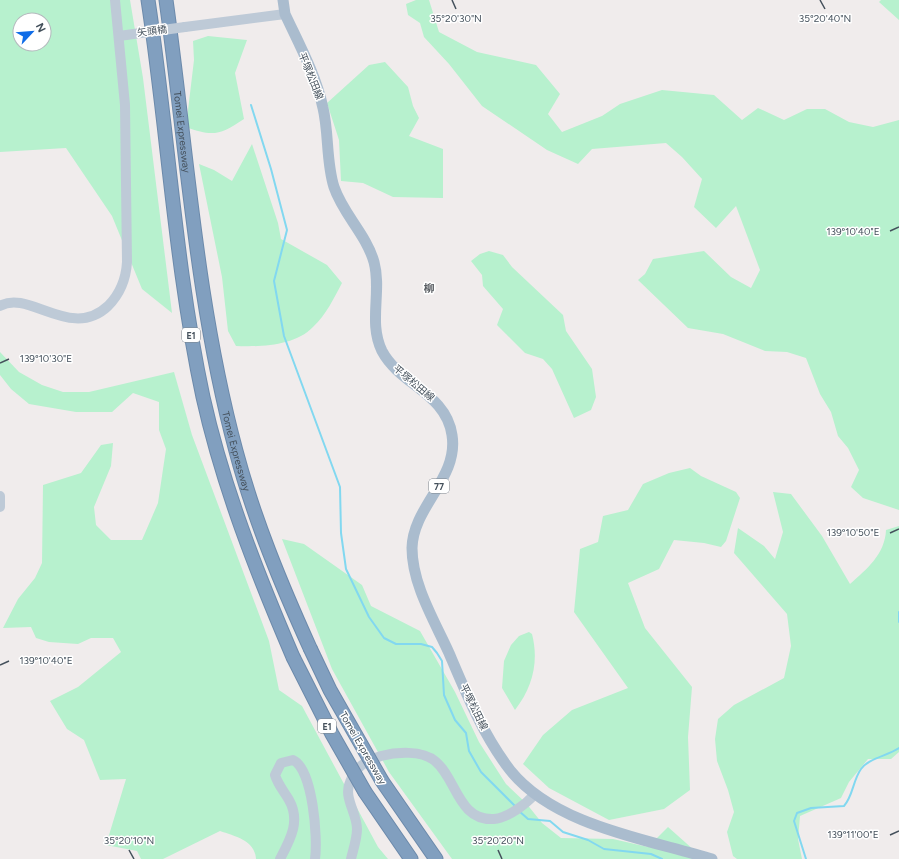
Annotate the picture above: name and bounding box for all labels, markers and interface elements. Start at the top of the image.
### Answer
north arrow [12,12,52,52]
text: 35°20'30"N [430,12,482,25]
text: 35°20'40"N [799,12,851,25]
text: N [33,21,48,35]
street label: 矢頭橋 [136,23,168,39]
street label: 平塚松田線 [296,50,326,102]
street label: Tomei Expressway [171,90,194,174]
text: 139°10'40"E [826,225,880,238]
district label: 柳 [424,282,435,295]
road number: E1 [182,328,200,342]
text: 139°10'30"E [20,352,72,365]
street label: 平塚松田線 [391,362,437,404]
street label: Tomei Expressway [220,410,254,493]
road number: 77 [429,479,449,493]
text: 139°10'50"E [827,526,879,539]
text: 139°10'40"E [19,654,73,667]
street label: 平塚松田線 [457,682,491,732]
street label: Tomei Expressway [337,709,390,787]
road number: E1 [318,719,336,733]
text: 139°11'00"E [827,828,879,841]
text: 35°20'10"N [104,834,154,847]
text: 35°20'20"N [472,834,524,847]

